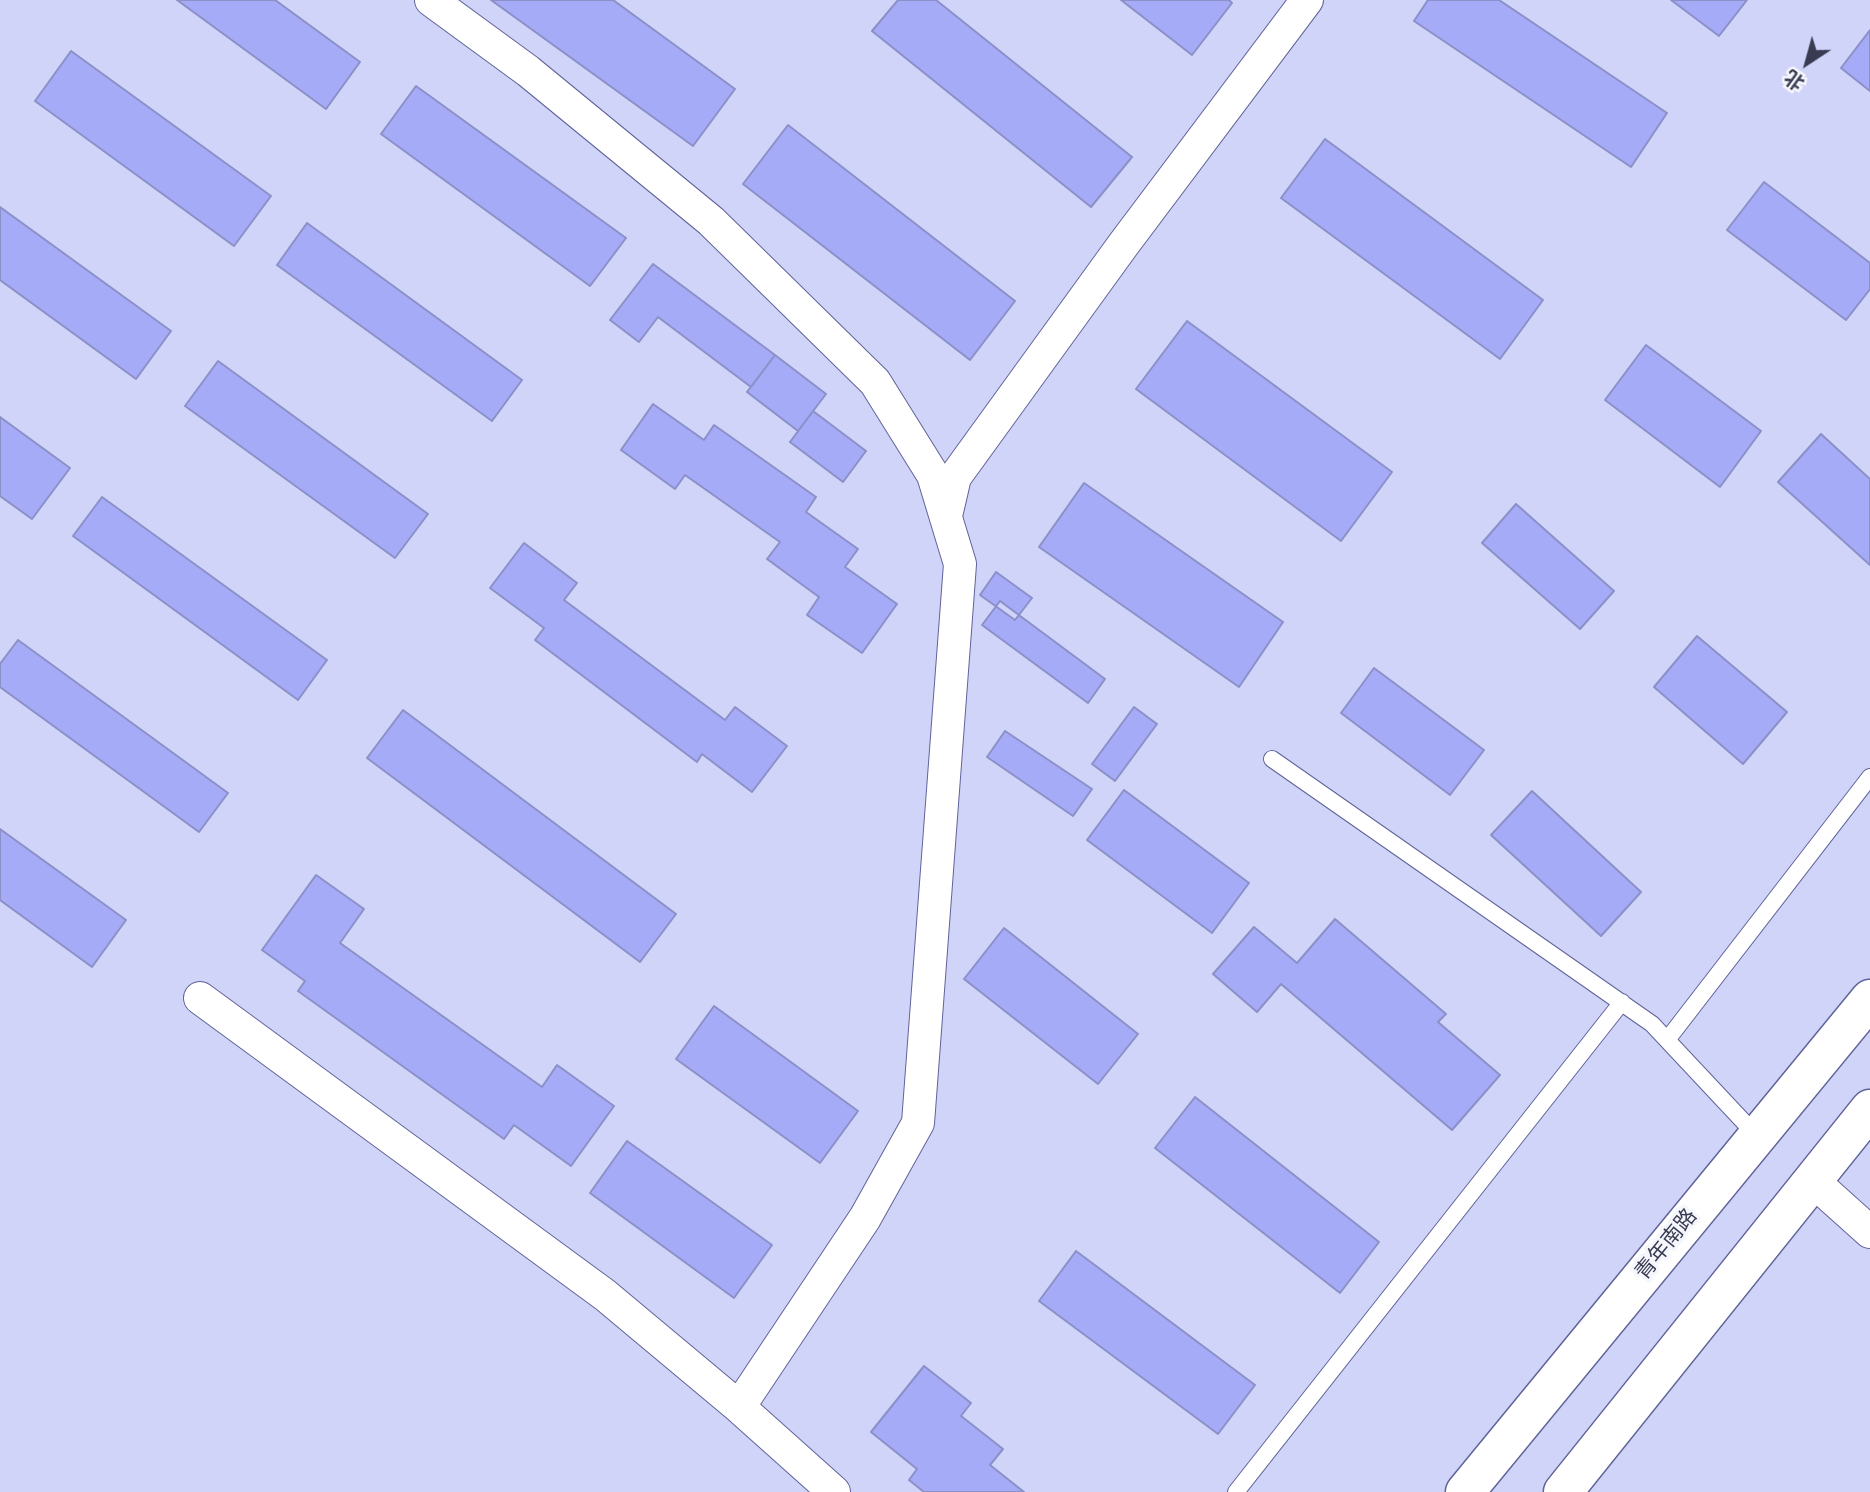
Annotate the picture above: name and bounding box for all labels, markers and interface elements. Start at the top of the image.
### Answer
north arrow [1772,28,1842,98]
text: 北 [1780,66,1809,95]
street label: 青年南路 [1631,1204,1703,1286]

